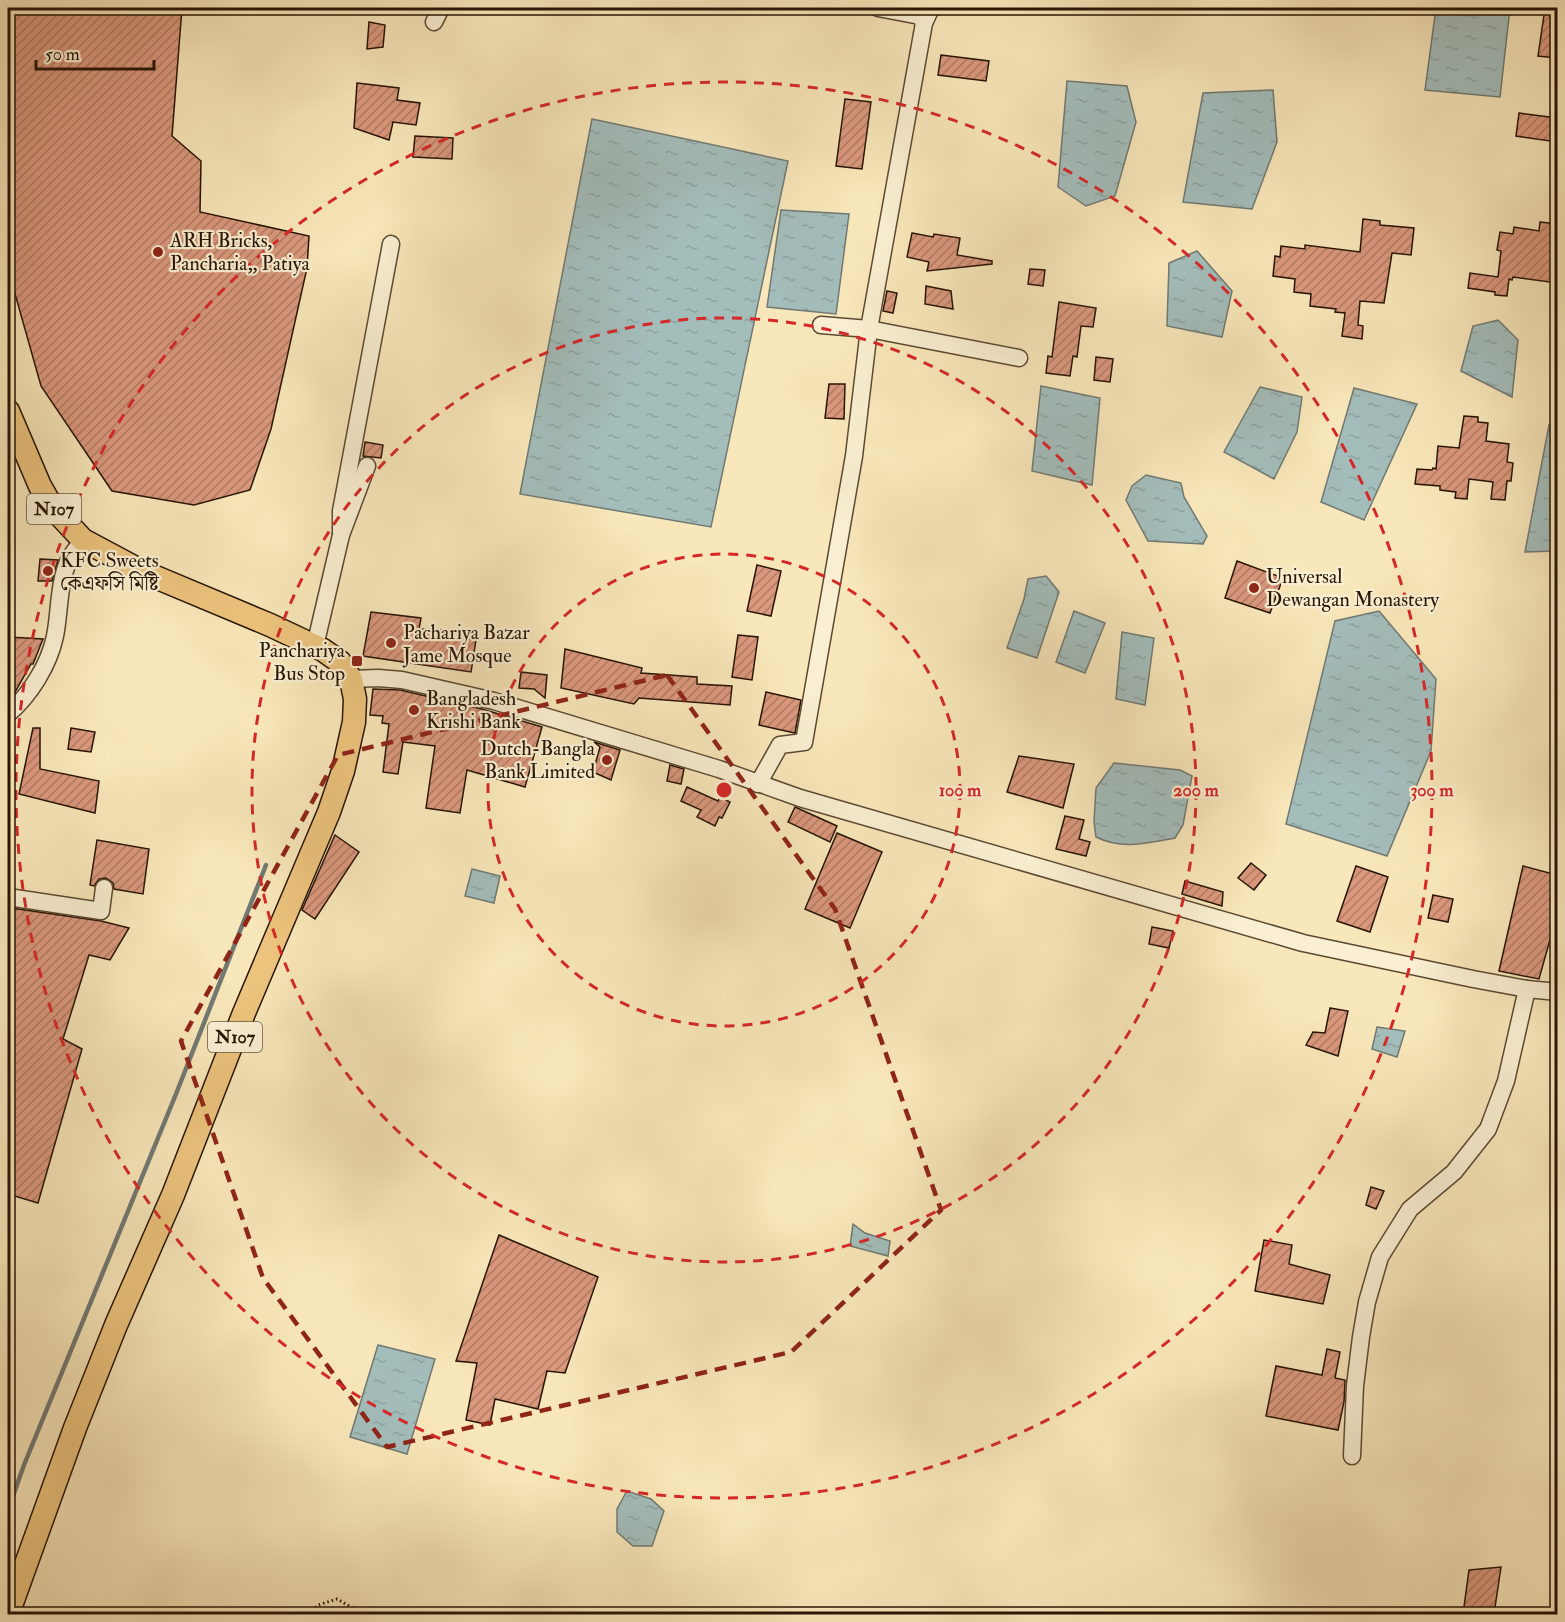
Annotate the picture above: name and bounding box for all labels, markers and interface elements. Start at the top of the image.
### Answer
scale bar [36,33,154,71]
text: 50 m [45,43,80,66]
place label: ARH Bricks, Pancharia,, Patiya [169,228,311,276]
marker: ARH Bricks, Pancharia,, Patiya [151,245,165,259]
road number: N107 [27,494,81,524]
place label: KFC Sweets কেএফসি মিষ্টি [60,548,160,596]
marker: KFC Sweets কেএফসি মিষ্টি [41,564,55,578]
place label: Universal Dewangan Monastery [1266,564,1440,612]
marker: Universal Dewangan Monastery [1247,581,1261,595]
place label: Pachariya Bazar Jame Mosque [402,620,530,668]
marker: Pachariya Bazar Jame Mosque [384,636,398,650]
place label: Panchariya Bus Stop [259,638,346,687]
marker: Panchariya Bus Stop [350,654,364,668]
place label: Bangladesh Krishi Bank [426,686,521,734]
marker: Bangladesh Krishi Bank [407,703,421,717]
place label: Dutch-Bangla Bank Limited [480,736,596,784]
marker: Dutch-Bangla Bank Limited [600,753,614,767]
text: 100 m [939,779,982,802]
text: 200 m [1173,779,1220,802]
text: 300 m [1410,779,1455,802]
centre of rings [714,780,734,800]
road number: N107 [208,1022,262,1052]

